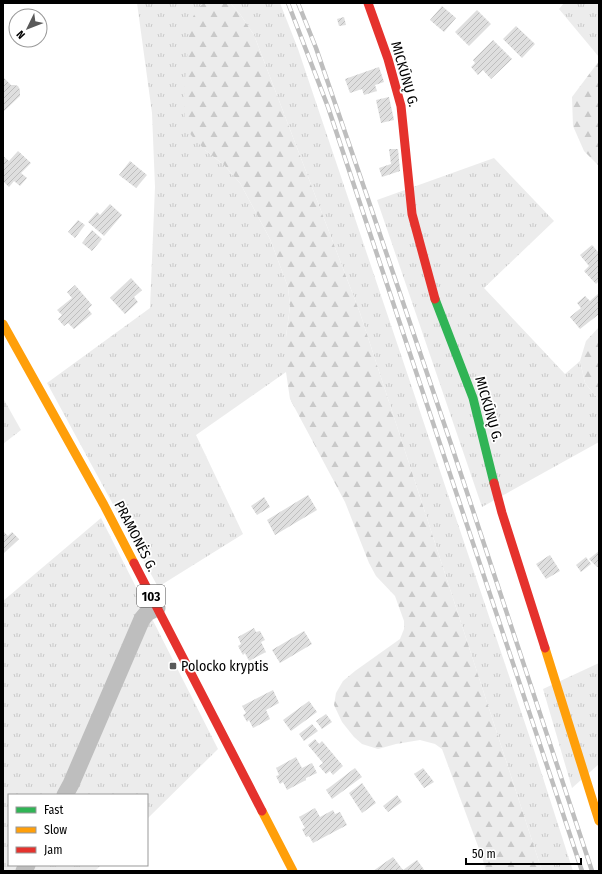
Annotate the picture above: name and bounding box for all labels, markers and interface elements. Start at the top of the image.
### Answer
north arrow [8,8,48,48]
text: N [14,28,28,41]
street label: MICKŪNŲ G. [387,39,422,109]
street label: MICKŪNŲ G. [471,374,506,444]
street label: PRAMONĖS G. [110,498,161,574]
road number: 103 [137,585,165,607]
place label: Polocko kryptis [181,658,269,675]
marker: Polocko kryptis [168,661,178,671]
legend [8,794,148,866]
text: Fast [44,803,63,817]
text: Slow [44,823,67,837]
scale bar [466,840,581,866]
text: Jam [44,843,62,857]
text: 50 m [472,847,496,861]

